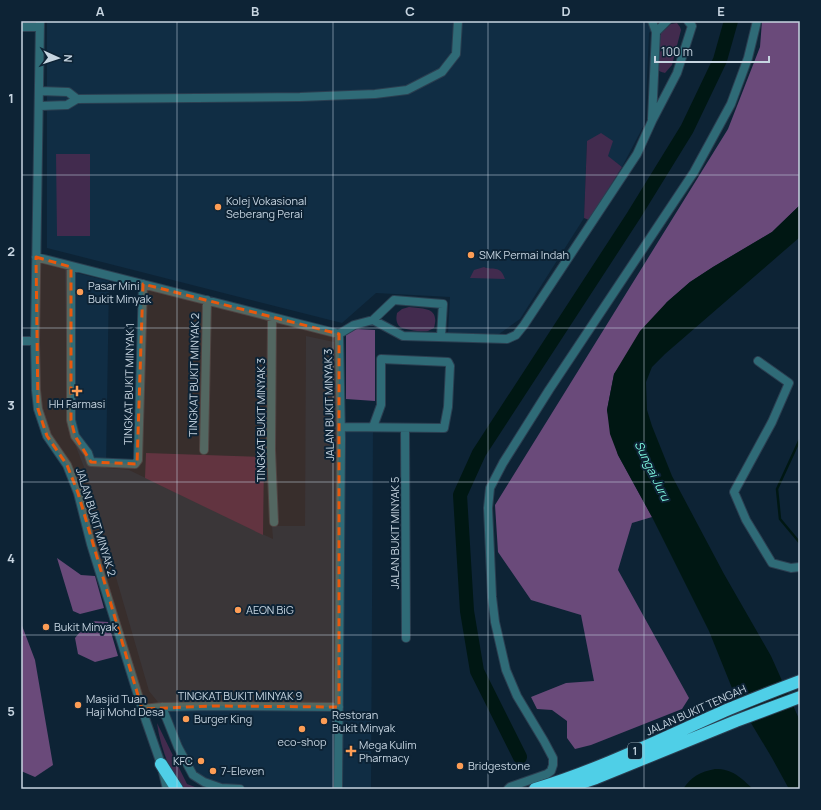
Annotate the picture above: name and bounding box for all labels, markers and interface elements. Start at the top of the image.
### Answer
text: A [96,2,105,20]
text: B [251,2,259,20]
text: C [405,2,415,20]
text: D [561,2,571,20]
text: E [717,2,725,20]
north arrow [38,38,78,78]
scale bar [655,38,769,64]
text: 100 m [661,43,693,60]
text: N [61,54,76,63]
text: 1 [8,89,14,107]
place label: Kolej Vokasional Seberang Perai [226,193,307,221]
marker: Kolej Vokasional Seberang Perai [213,202,223,212]
text: 2 [7,242,15,260]
place label: SMK Permai Indah [479,247,569,262]
marker: SMK Permai Indah [466,250,476,260]
place label: Pasar Mini Bukit Minyak [88,278,152,306]
marker: Pasar Mini Bukit Minyak [75,287,85,297]
street label: TINGKAT BUKIT MINYAK 2 [185,313,202,437]
street label: TINGKAT BUKIT MINYAK 1 [120,323,137,445]
street label: JALAN BUKIT MINYAK 3 [320,349,337,461]
street label: TINGKAT BUKIT MINYAK 3 [253,358,268,482]
marker: HH Farmasi [72,386,82,396]
text: 3 [7,396,15,414]
place label: HH Farmasi [49,396,105,411]
water label: Sungai Juru [631,438,675,504]
street label: JALAN BUKIT MINYAK 2 [73,466,120,578]
street label: JALAN BUKIT MINYAK 5 [387,477,402,589]
text: 4 [7,549,15,567]
place label: AEON BiG [246,602,294,617]
marker: AEON BiG [233,605,243,615]
place label: Bukit Minyak [54,619,118,634]
marker: Bukit Minyak [41,622,51,632]
street label: JALAN BUKIT TENGAH [643,681,748,738]
street label: TINGKAT BUKIT MINYAK 9 [178,688,303,703]
place label: Masjid Tuan Haji Mohd Desa [86,691,164,719]
marker: Masjid Tuan Haji Mohd Desa [73,700,83,710]
text: 5 [7,702,15,720]
place label: Restoran Bukit Minyak [332,707,396,735]
place label: Burger King [194,711,252,726]
marker: Burger King [181,714,191,724]
marker: Restoran Bukit Minyak [319,716,329,726]
marker: eco-shop [297,724,307,734]
place label: eco-shop [278,734,327,749]
place label: Mega Kulim Pharmacy [359,737,417,765]
road number: 1 [628,743,642,759]
marker: Mega Kulim Pharmacy [346,746,356,756]
place label: KFC [173,753,193,768]
marker: KFC [196,756,206,766]
place label: Bridgestone [468,758,531,773]
marker: Bridgestone [455,761,465,771]
place label: 7-Eleven [221,763,264,778]
marker: 7-Eleven [208,766,218,776]

